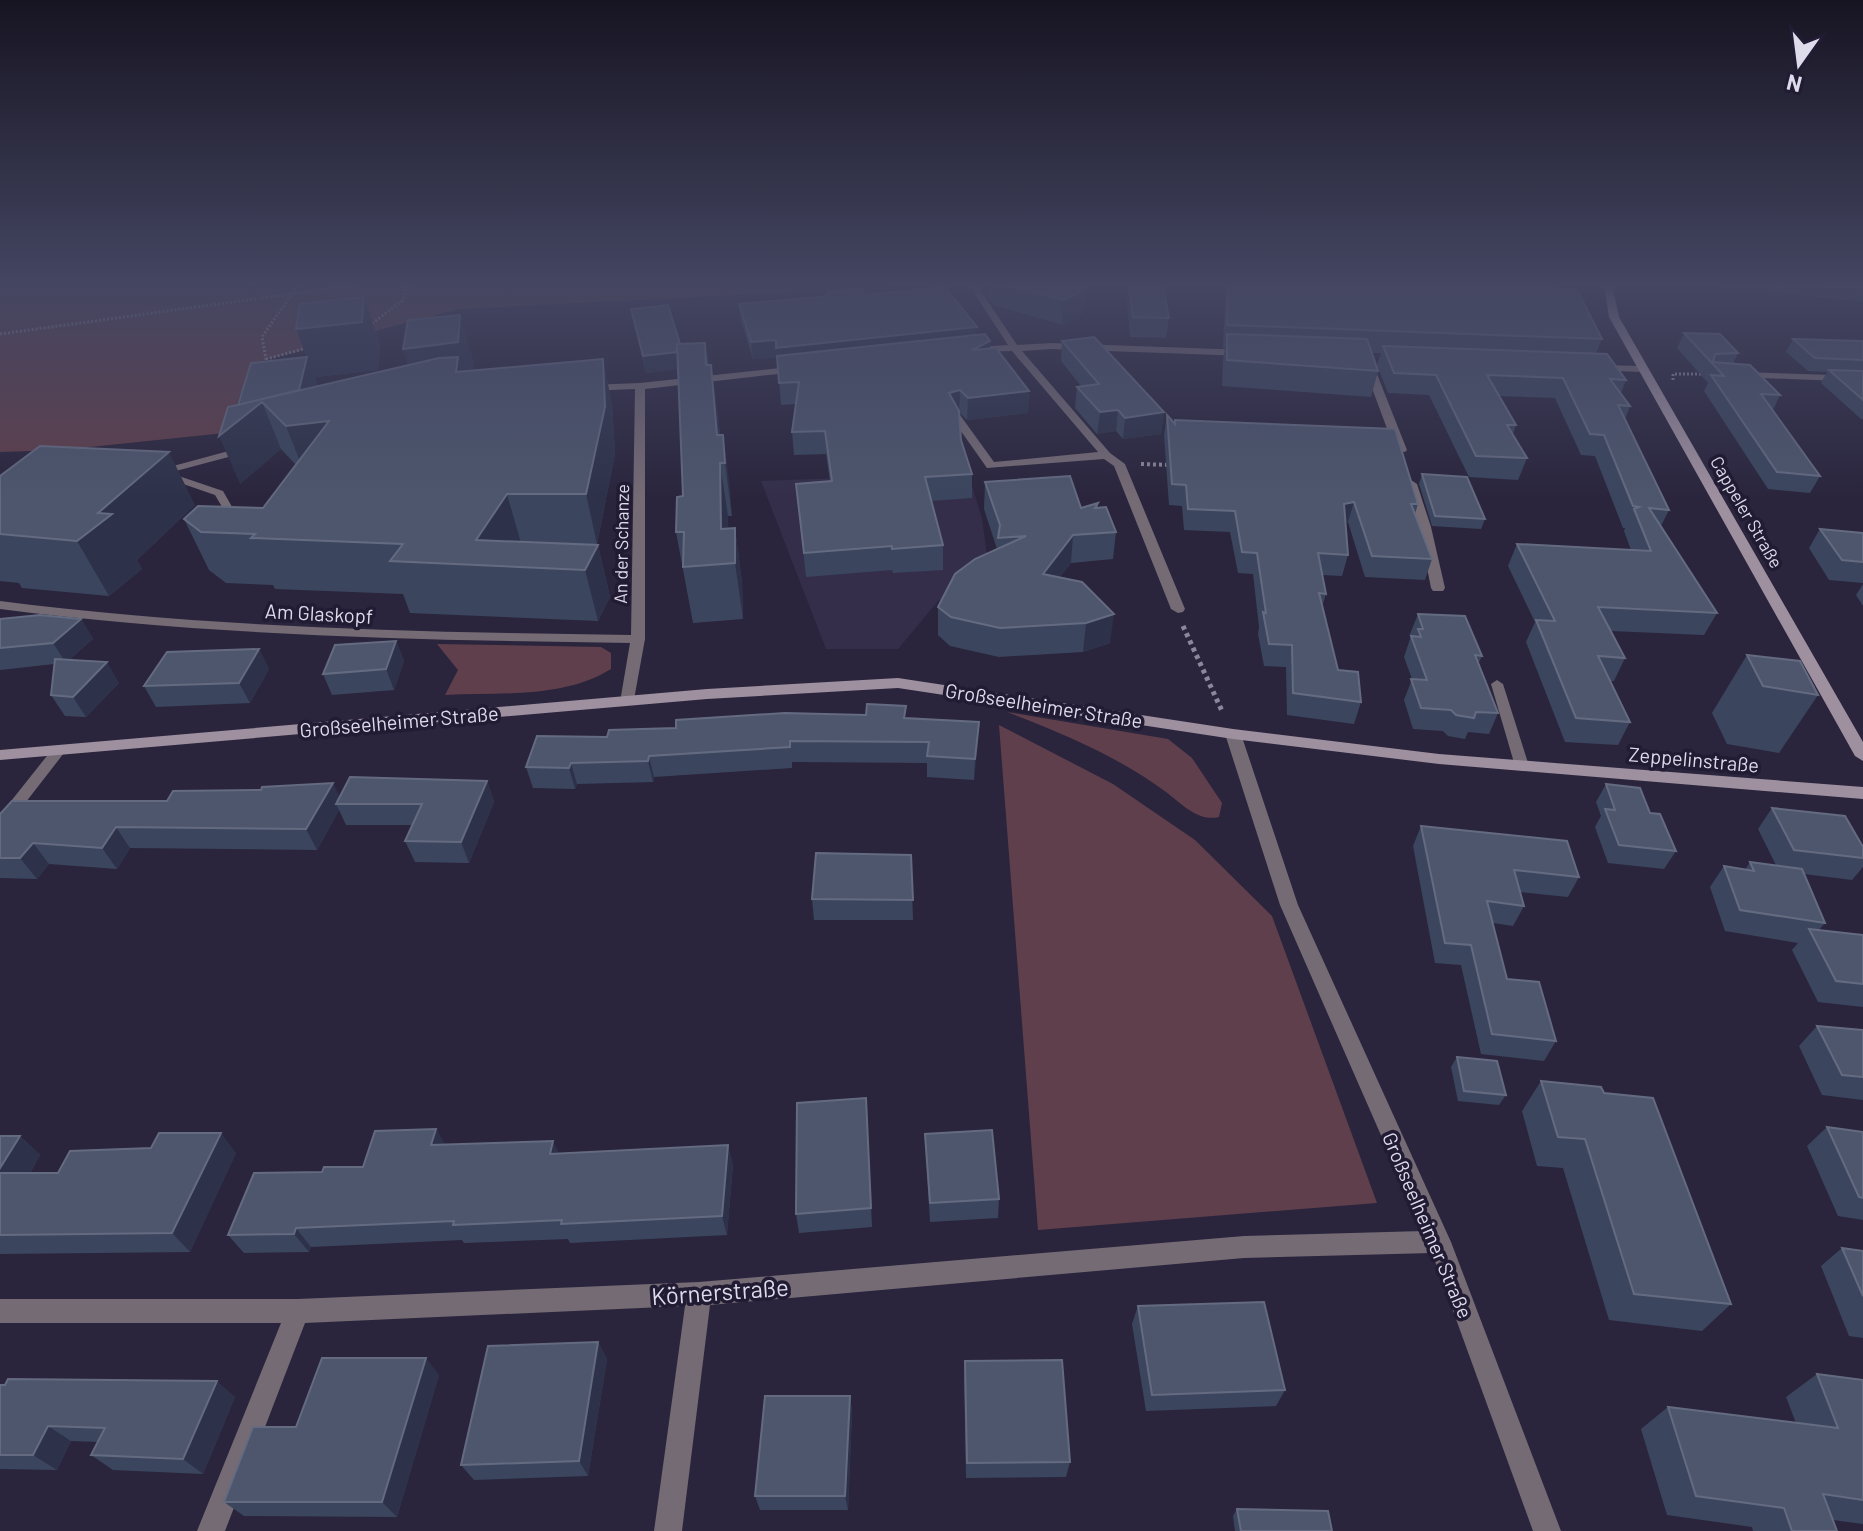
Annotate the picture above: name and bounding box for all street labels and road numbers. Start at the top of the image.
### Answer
street label: Cappeler Straße [1706,452,1788,572]
street label: An der Schanze [609,484,633,604]
street label: Am Glaskopf [264,598,374,628]
street label: Großseelheimer Straße [944,678,1144,732]
street label: Großseelheimer Straße [299,700,499,742]
street label: Zeppelinstraße [1628,741,1760,777]
street label: Großseelheimer Straße [1378,1128,1478,1322]
street label: Körnerstraße [650,1272,790,1310]

